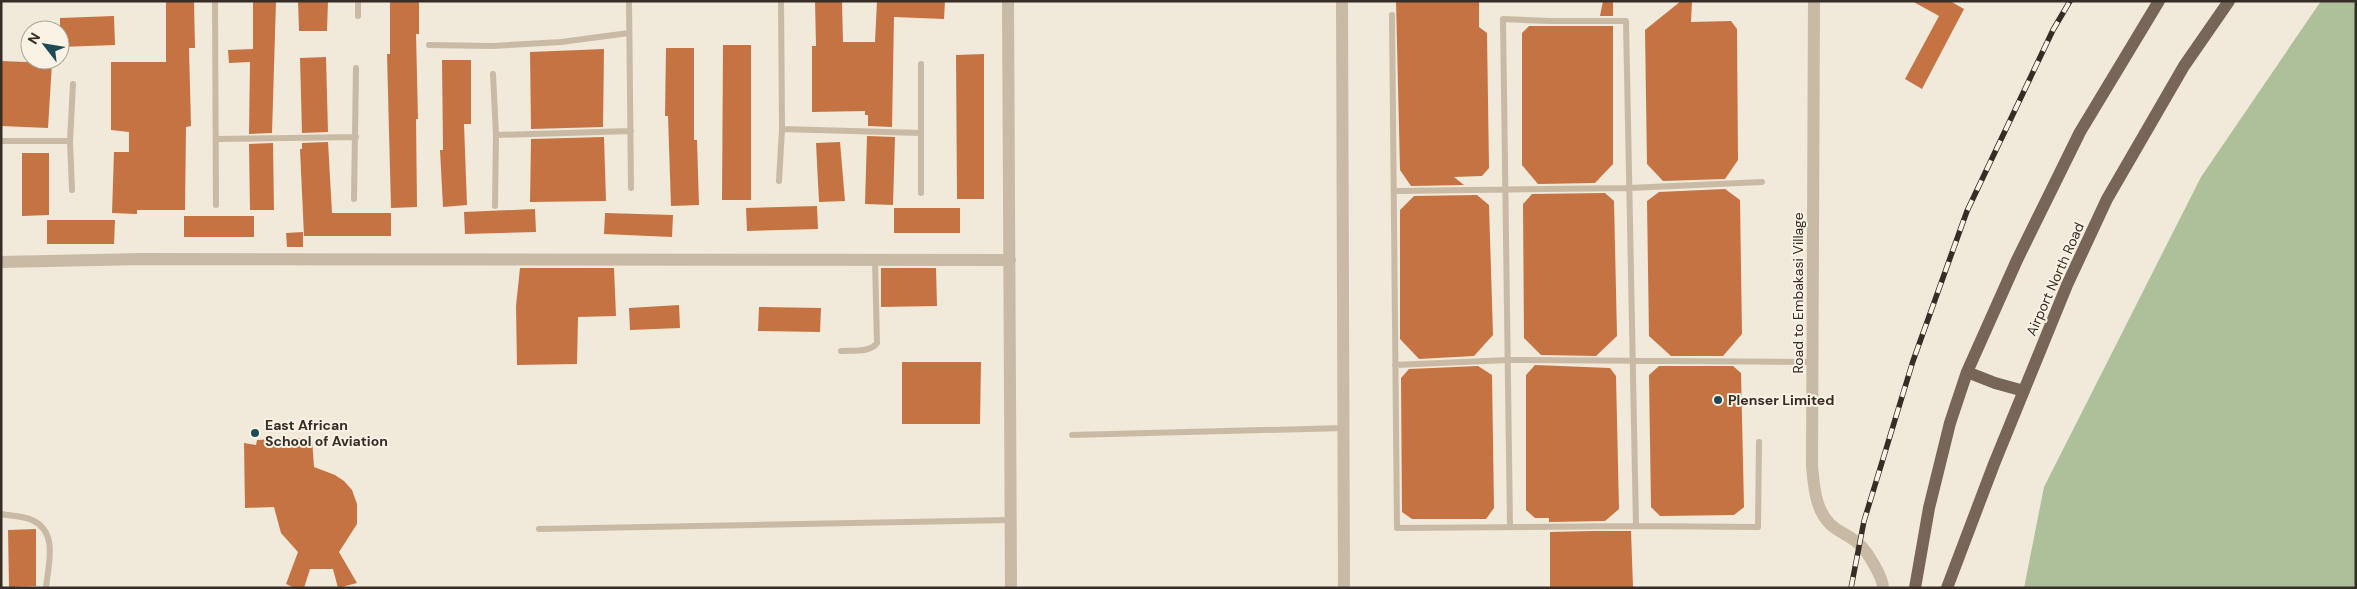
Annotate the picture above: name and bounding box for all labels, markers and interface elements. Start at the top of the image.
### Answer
north arrow [20,20,70,70]
text: N [24,29,44,47]
street label: Road to Embakasi Village [1789,212,1807,374]
street label: Airport North Road [2022,219,2088,339]
place label: Plenser Limited [1728,391,1834,409]
marker: Plenser Limited [1712,394,1724,406]
place label: East African School of Aviation [265,416,388,450]
marker: East African School of Aviation [249,427,261,439]

